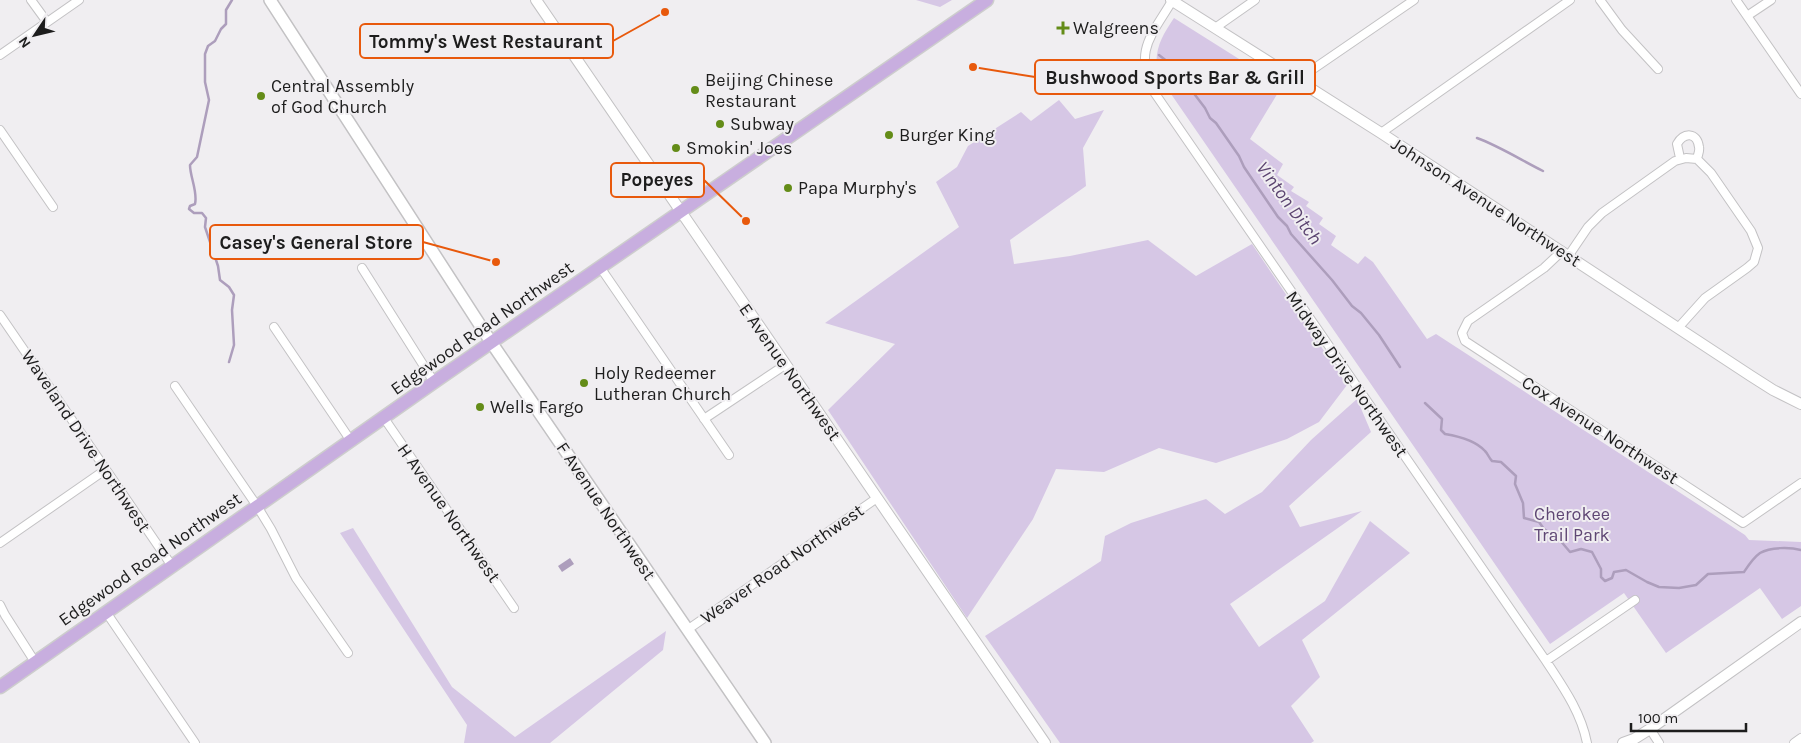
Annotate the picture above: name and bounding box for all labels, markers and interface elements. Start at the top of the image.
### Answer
north arrow [10,10,60,60]
place label: Walgreens [1073,17,1159,39]
marker: Walgreens [1057,22,1069,34]
callout: Tommy's West Restaurant [360,24,613,58]
text: Tommy's West Restaurant [369,31,603,53]
text: N [15,33,35,51]
callout: Bushwood Sports Bar & Grill [1035,60,1315,94]
text: Bushwood Sports Bar & Grill [1045,67,1305,89]
place label: Beijing Chinese Restaurant [705,69,833,112]
place label: Central Assembly of God Church [271,75,415,118]
marker: Beijing Chinese Restaurant [689,84,701,96]
marker: Central Assembly of God Church [255,90,267,102]
place label: Subway [730,113,794,135]
marker: Subway [714,118,726,130]
place label: Burger King [899,124,995,146]
marker: Burger King [883,129,895,141]
street label: Johnson Avenue Northwest [1387,132,1585,272]
place label: Smokin' Joes [686,137,792,159]
marker: Smokin' Joes [670,142,682,154]
water label: Vinton Ditch [1252,157,1326,249]
callout: Popeyes [611,163,704,197]
text: Popeyes [620,169,694,191]
place label: Papa Murphy's [798,177,917,199]
marker: Papa Murphy's [782,182,794,194]
callout: Casey's General Store [210,225,423,259]
text: Casey's General Store [220,232,412,254]
street label: Edgewood Road Northwest [386,256,578,400]
street label: Midway Drive Northwest [1281,287,1413,462]
street label: E Avenue Northwest [734,299,846,445]
street label: Waveland Drive Northwest [17,345,156,537]
place label: Holy Redeemer Lutheran Church [594,362,731,405]
street label: Cox Avenue Northwest [1517,371,1683,489]
marker: Holy Redeemer Lutheran Church [578,377,590,389]
place label: Wells Fargo [490,396,584,418]
marker: Wells Fargo [474,401,486,413]
street label: F Avenue Northwest [552,438,661,584]
street label: H Avenue Northwest [393,439,505,587]
street label: Edgewood Road Northwest [54,487,246,631]
street label: Weaver Road Northwest [696,499,868,629]
park label: Cherokee Trail Park [1534,503,1610,546]
scale bar [1631,700,1746,732]
text: 100 m [1638,709,1678,727]

